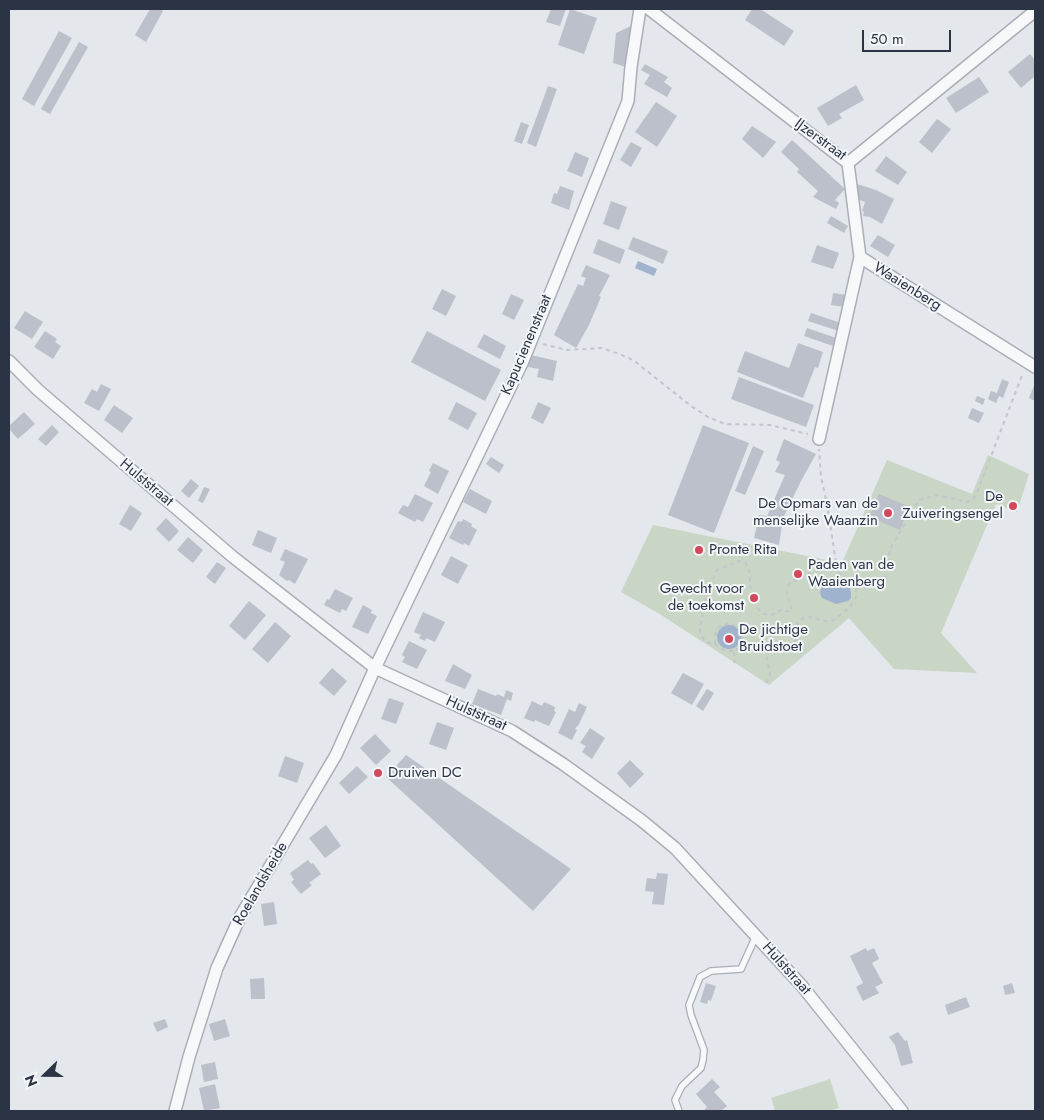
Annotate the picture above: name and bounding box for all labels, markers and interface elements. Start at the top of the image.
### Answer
scale bar [864,20,953,52]
text: 50 m [870,28,904,50]
street label: IJzerstraat [791,115,849,165]
street label: Waaienberg [870,259,944,315]
street label: Kapucienenstraat [498,292,556,398]
street label: Hulststraat [116,455,176,511]
place label: De Zuiveringsengel [903,488,1003,523]
place label: De Opmars van de menselijke Waanzin [753,495,878,530]
marker: De Zuiveringsengel [1007,500,1019,512]
marker: De Opmars van de menselijke Waanzin [882,507,894,519]
place label: Pronte Rita [709,541,777,559]
marker: Pronte Rita [693,544,705,556]
place label: Paden van de Waaienberg [808,556,894,591]
marker: Paden van de Waaienberg [792,568,804,580]
place label: Gevecht voor de toekomst [660,580,744,615]
marker: Gevecht voor de toekomst [748,592,760,604]
place label: De jichtige Bruidstoet [739,621,808,656]
marker: De jichtige Bruidstoet [723,633,735,645]
street label: Hulststraat [443,693,509,735]
place label: Druiven DC [388,764,462,782]
marker: Druiven DC [372,767,384,779]
street label: Roelandsheide [230,839,292,929]
street label: Hulststraat [758,939,814,999]
north arrow [20,1050,70,1100]
text: N [20,1072,42,1090]

